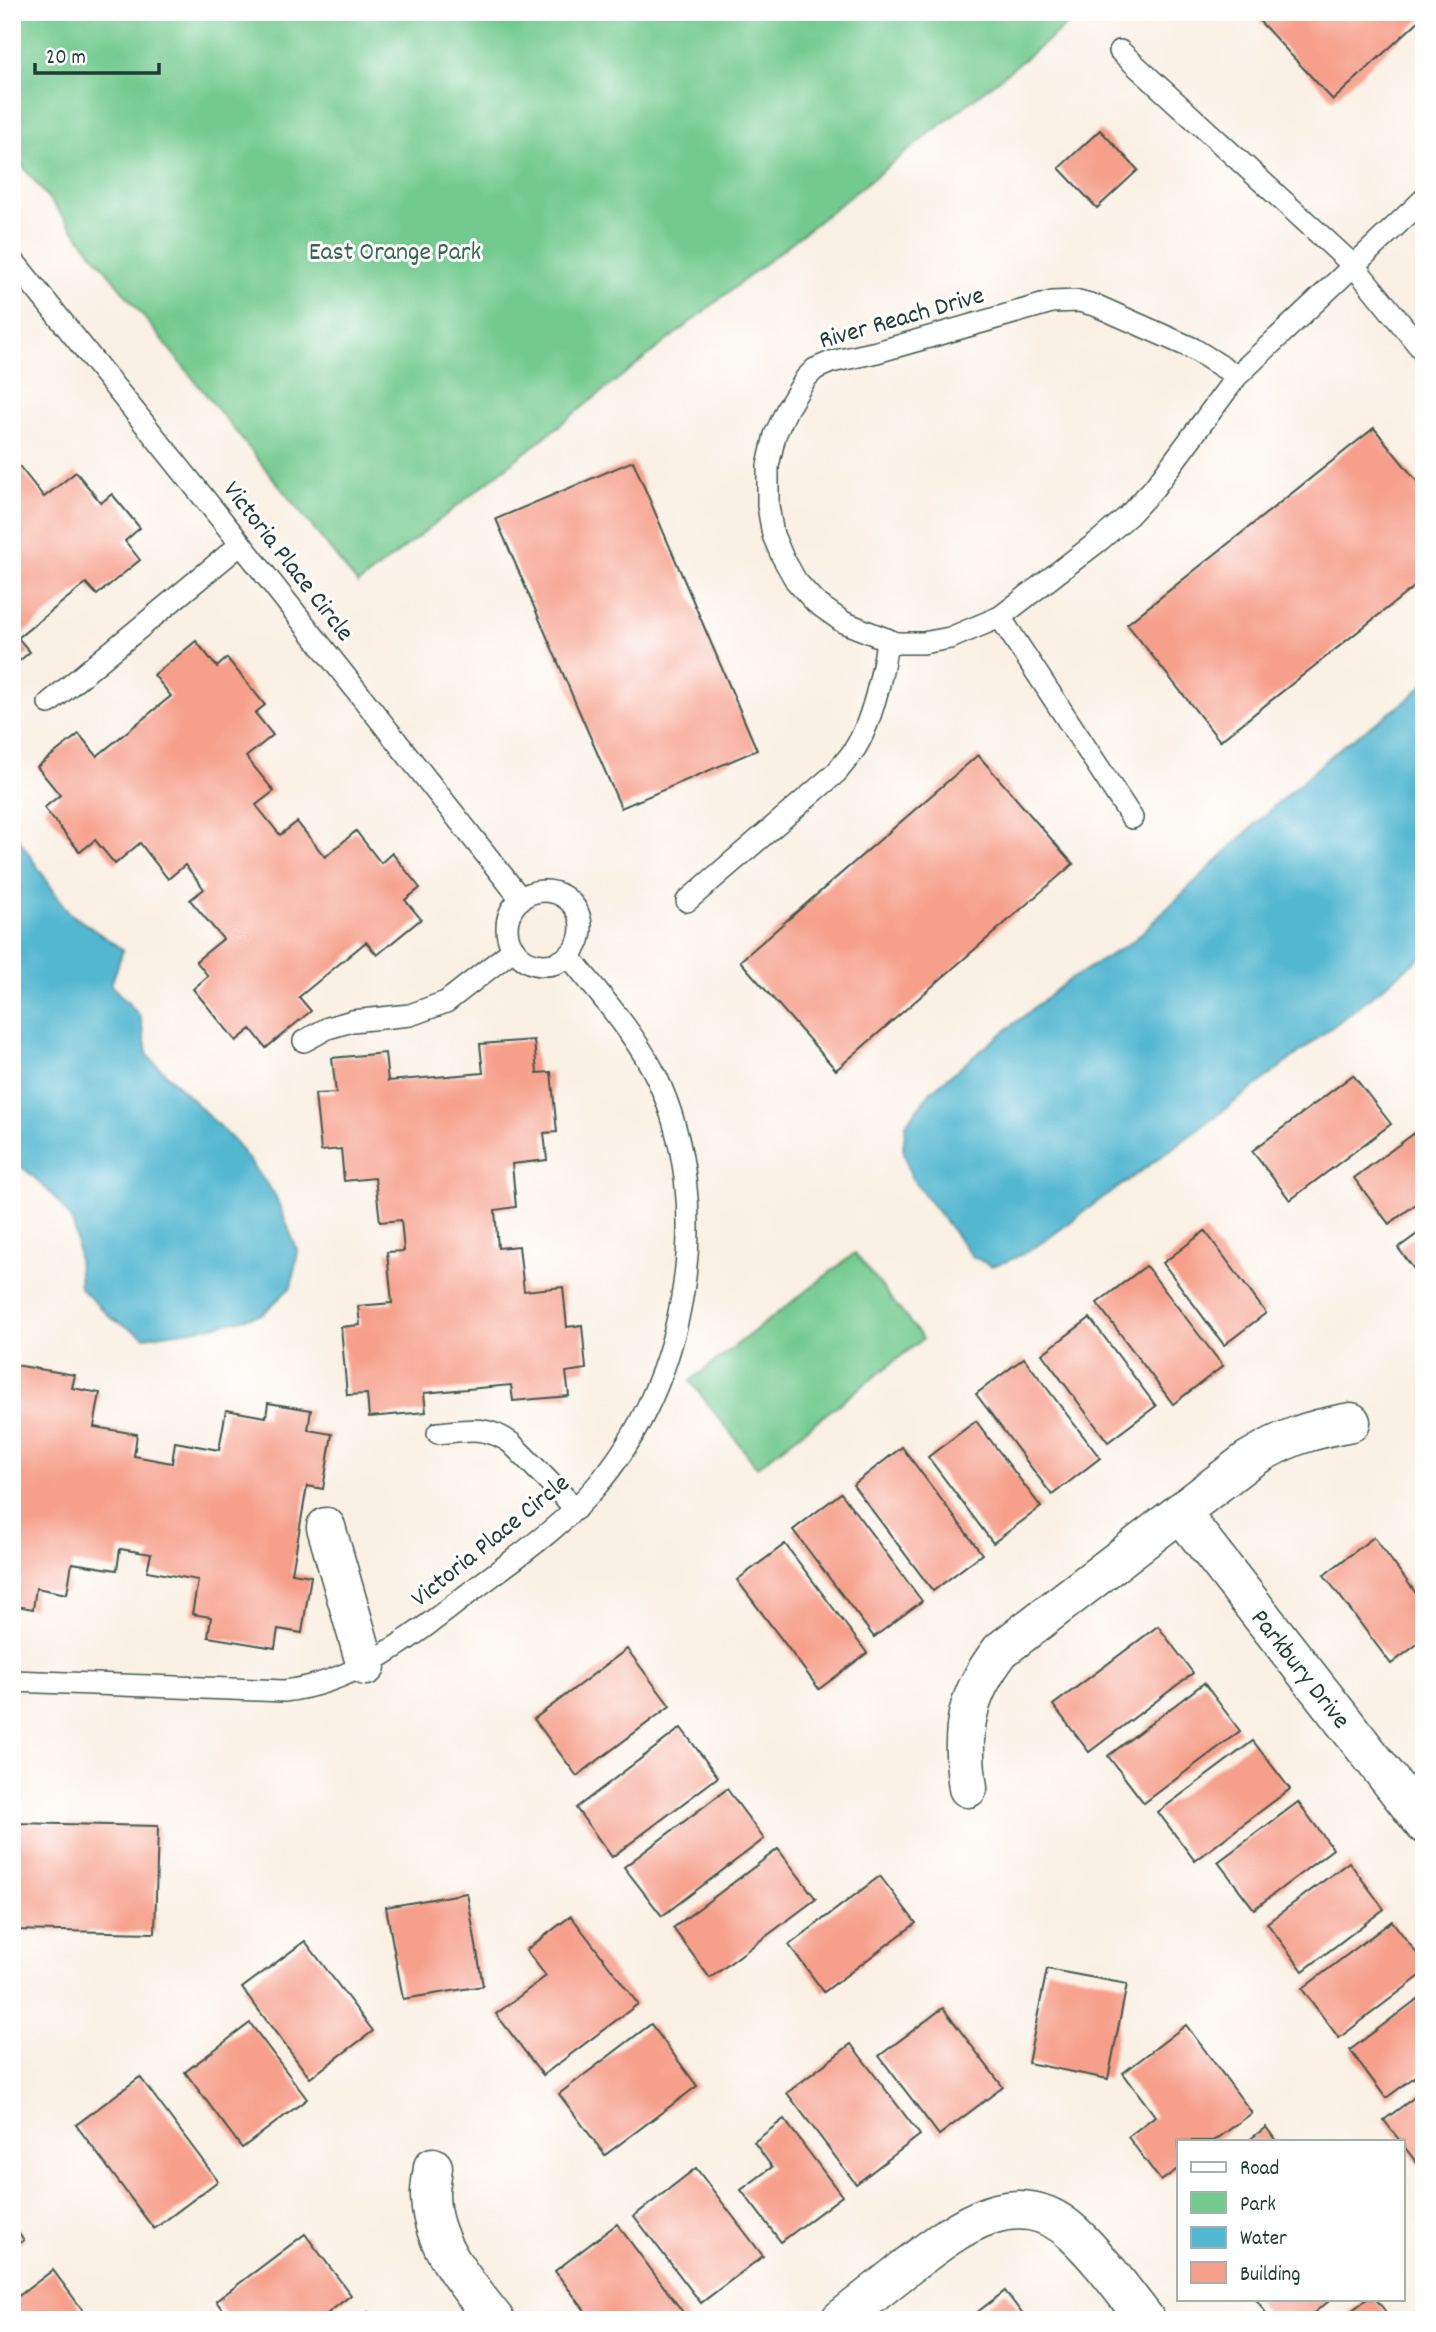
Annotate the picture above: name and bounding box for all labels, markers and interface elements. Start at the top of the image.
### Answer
scale bar [35,32,159,76]
text: 20 m [46,44,86,74]
park label: East Orange Park [309,235,481,272]
street label: River Reach Drive [815,278,989,361]
street label: Victoria Place Circle [213,474,362,650]
street label: Victoria Place Circle [404,1466,579,1617]
street label: Parkbury Drive [1241,1602,1358,1738]
legend [1177,2140,1404,2300]
text: Road [1240,2155,1279,2185]
text: Park [1240,2191,1276,2221]
text: Water [1240,2225,1287,2255]
text: Building [1240,2261,1300,2291]

